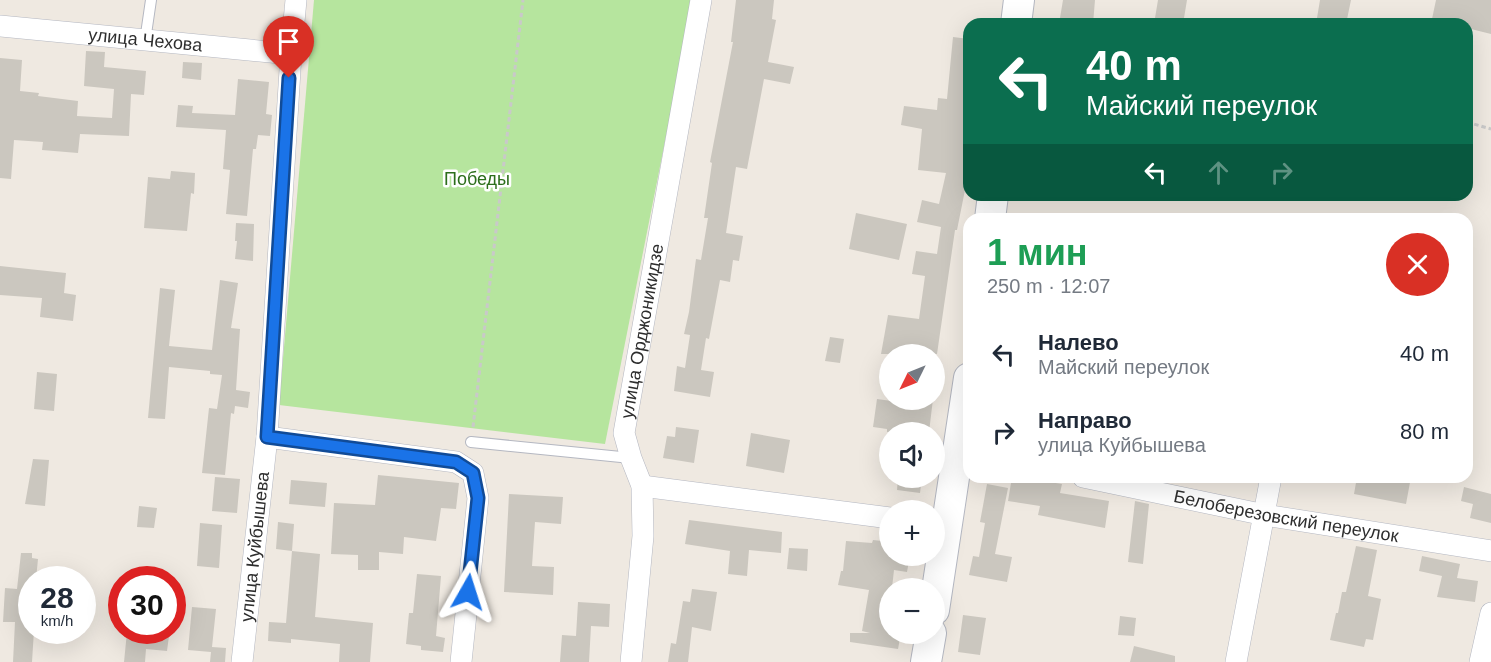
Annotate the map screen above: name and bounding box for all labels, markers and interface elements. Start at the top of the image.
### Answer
pin [263,16,314,78]
street label: улица Чехова [87,25,204,56]
icon: arrive [272,25,305,58]
icon: left [987,42,1065,120]
text: 40 m [1086,42,1182,89]
text: Майский переулок [1086,91,1317,121]
icon: left [1139,156,1172,189]
icon: ahead [1202,156,1235,189]
icon: right [1265,156,1298,189]
park label: Победы [444,169,510,189]
text: 1 мин [987,232,1088,273]
button: close [1386,233,1449,296]
street label: улица Орджоникидзе [617,242,667,420]
text: 250 m · 12:07 [987,275,1110,297]
text: Налево [1038,330,1119,355]
icon: left [987,338,1020,371]
text: 40 m [1400,341,1449,366]
north arrow [879,344,945,410]
map controls [879,344,945,644]
text: Майский переулок [1038,356,1209,378]
text: Направо [1038,408,1132,433]
icon: right [987,416,1020,449]
text: 80 m [1400,419,1449,444]
button: sound [879,422,945,488]
text: улица Куйбышева [1038,434,1206,456]
street label: улица Куйбышева [237,469,273,623]
street label: Белоберезовский переулок [1172,486,1400,546]
button: + [879,500,945,566]
position arrow [436,560,500,624]
speed limit sign: 30 [108,566,186,644]
button: − [879,578,945,644]
text: 28 [40,581,74,614]
text: km/h [41,612,73,629]

